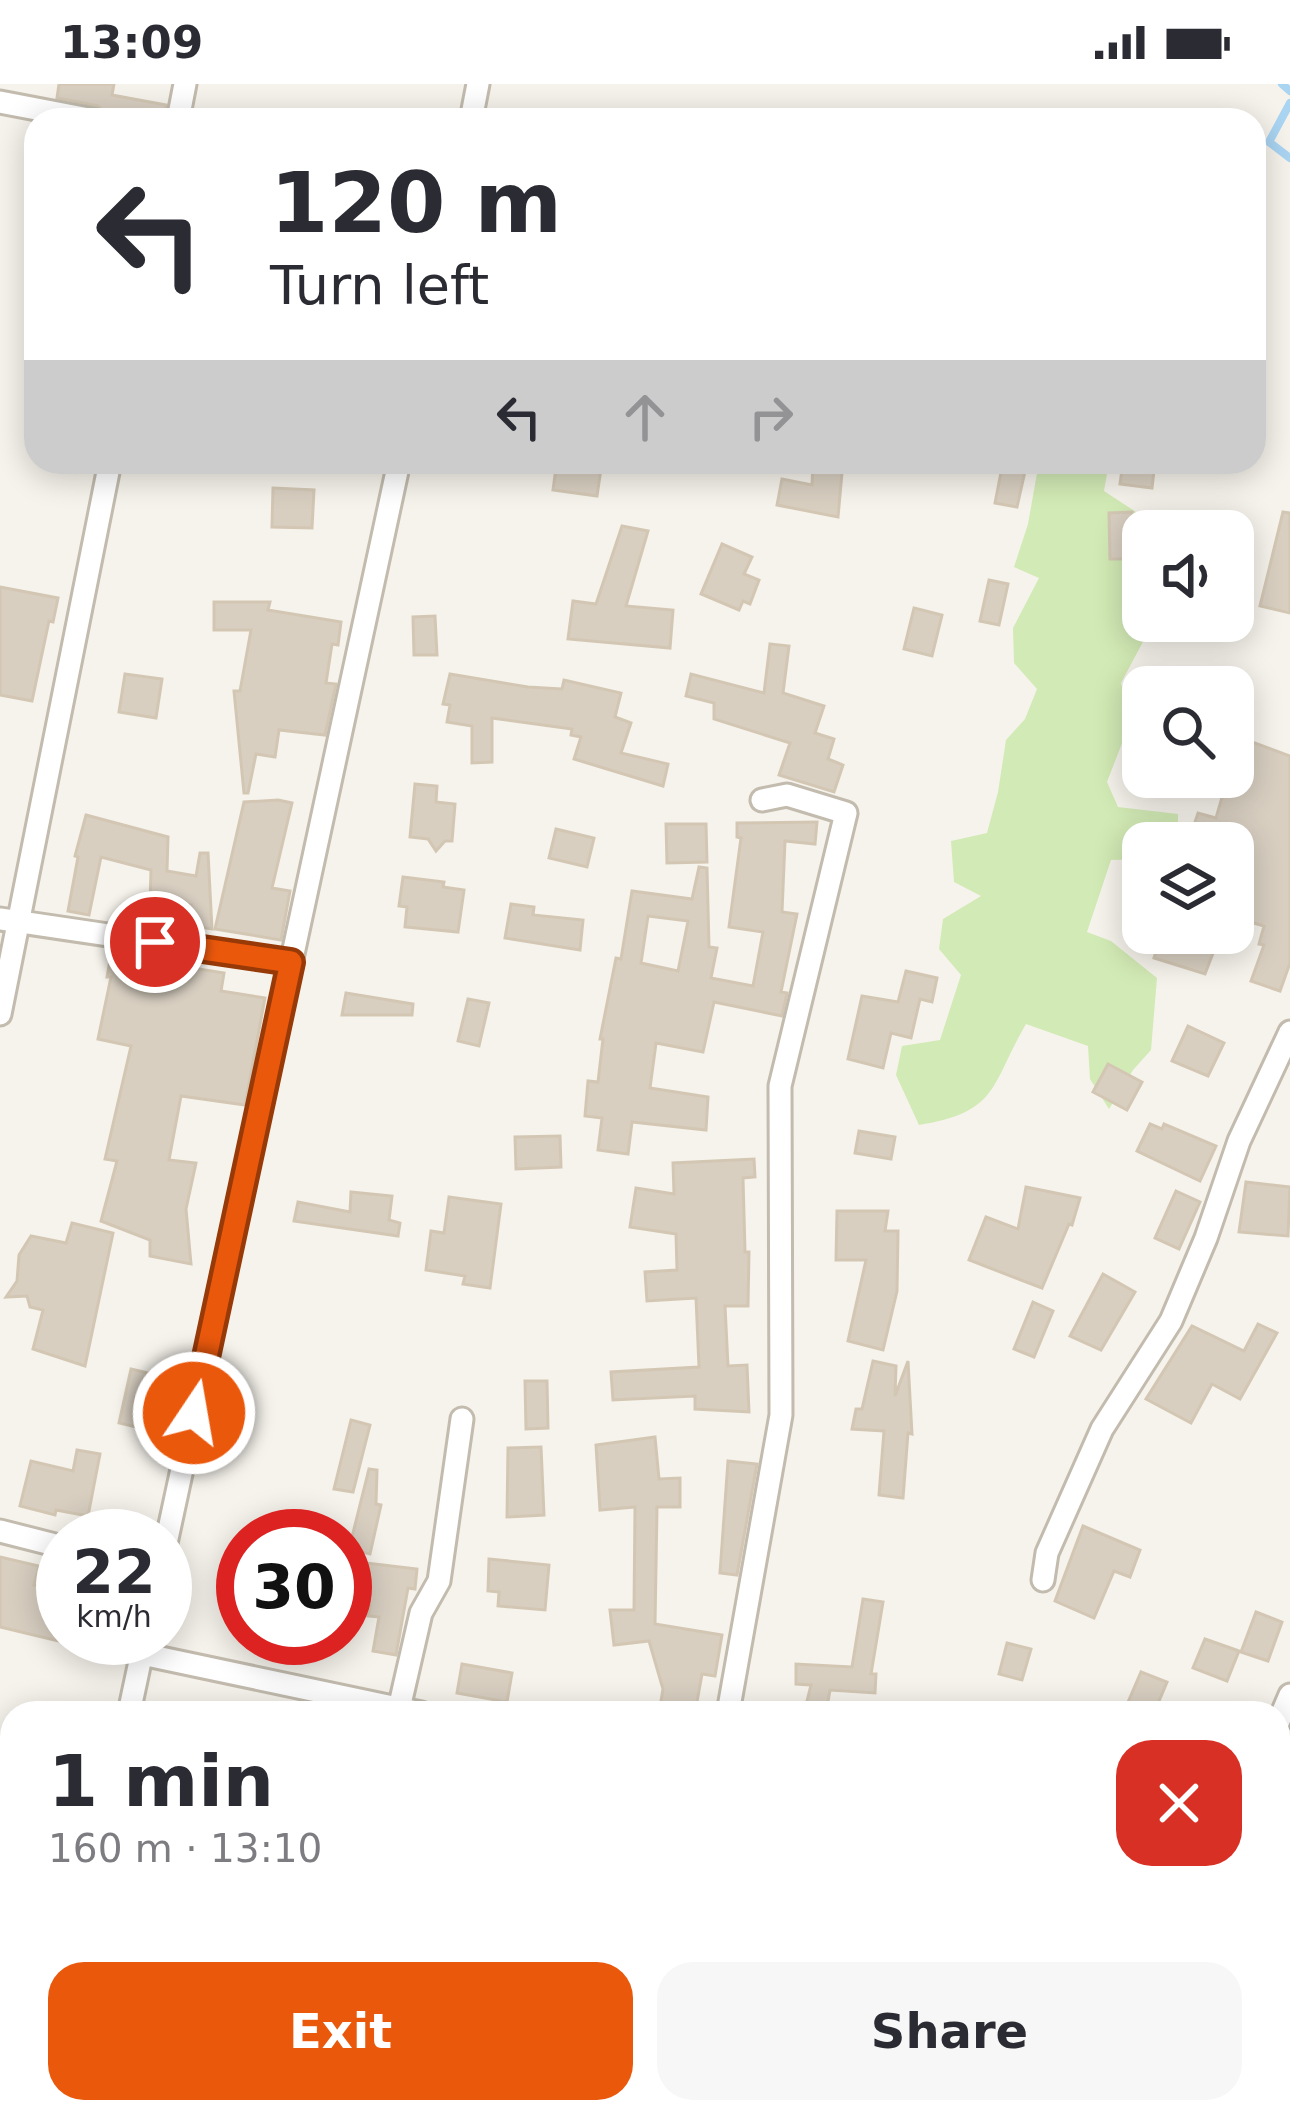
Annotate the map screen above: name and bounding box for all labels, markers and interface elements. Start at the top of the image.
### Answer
text: 13:09 [60,16,203,69]
text: 120 m [270,154,562,252]
icon: left [72,156,228,312]
text: Turn left [270,254,489,317]
icon: left [486,384,552,450]
icon: ahead [612,384,678,450]
icon: right [738,384,804,450]
map controls [1122,510,1254,954]
button: sound [1122,510,1254,642]
button: search [1122,666,1254,798]
button: layers [1122,822,1254,954]
pin [104,891,206,993]
icon: arrive [122,909,188,975]
position arrow [131,1350,257,1476]
speed limit sign: 30 [216,1509,372,1665]
text: 22 [72,1537,156,1607]
text: km/h [76,1599,152,1634]
text: 1 min [48,1739,274,1823]
button: close [1116,1740,1242,1866]
text: 160 m · 13:10 [48,1826,322,1871]
button: Exit [48,1962,633,2100]
button: Share [657,1962,1242,2100]

